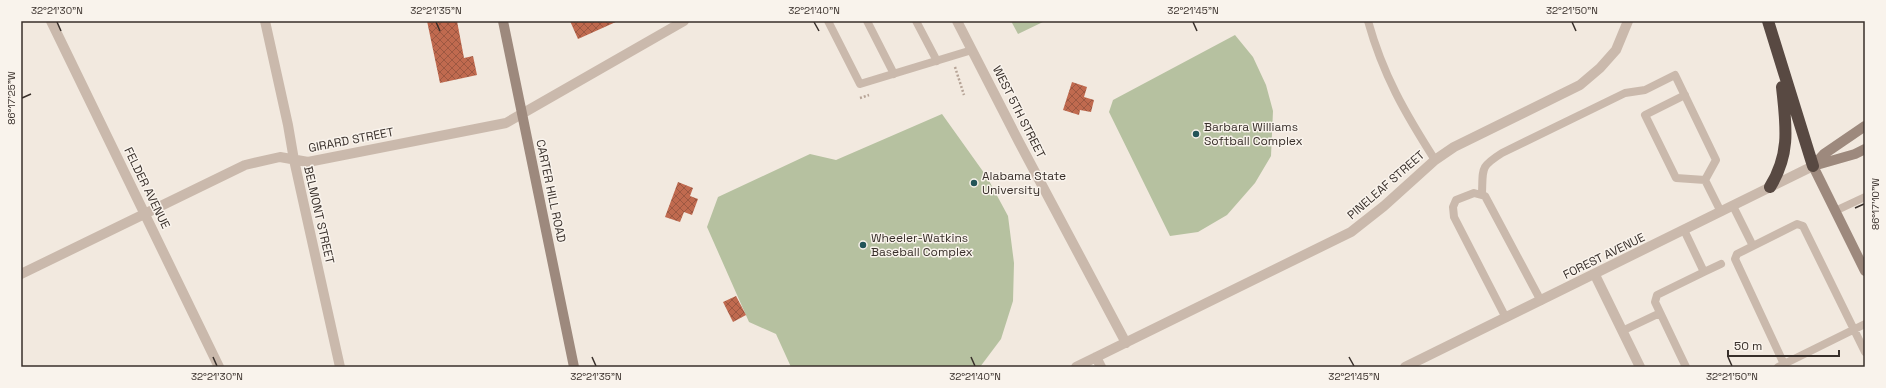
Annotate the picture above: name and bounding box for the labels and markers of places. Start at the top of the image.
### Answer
place label: Barbara Williams Softball Complex [1204,119,1303,149]
marker: Barbara Williams Softball Complex [1191,129,1201,139]
place label: Alabama State University [982,168,1066,198]
marker: Alabama State University [969,178,979,188]
place label: Wheeler-Watkins Baseball Complex [871,230,973,260]
marker: Wheeler-Watkins Baseball Complex [858,240,868,250]

